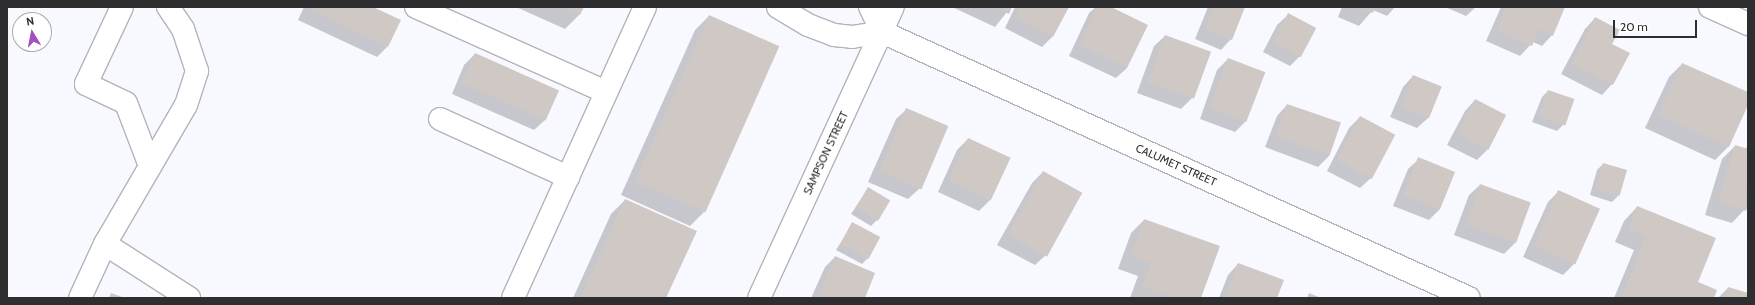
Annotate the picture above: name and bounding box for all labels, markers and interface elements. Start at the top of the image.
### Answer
north arrow [12,12,52,52]
scale bar [1615,12,1699,38]
text: N [25,14,35,29]
text: 20 m [1620,19,1648,34]
street label: SAMPSON STREET [801,109,851,197]
street label: CALUMET STREET [1134,141,1218,189]

